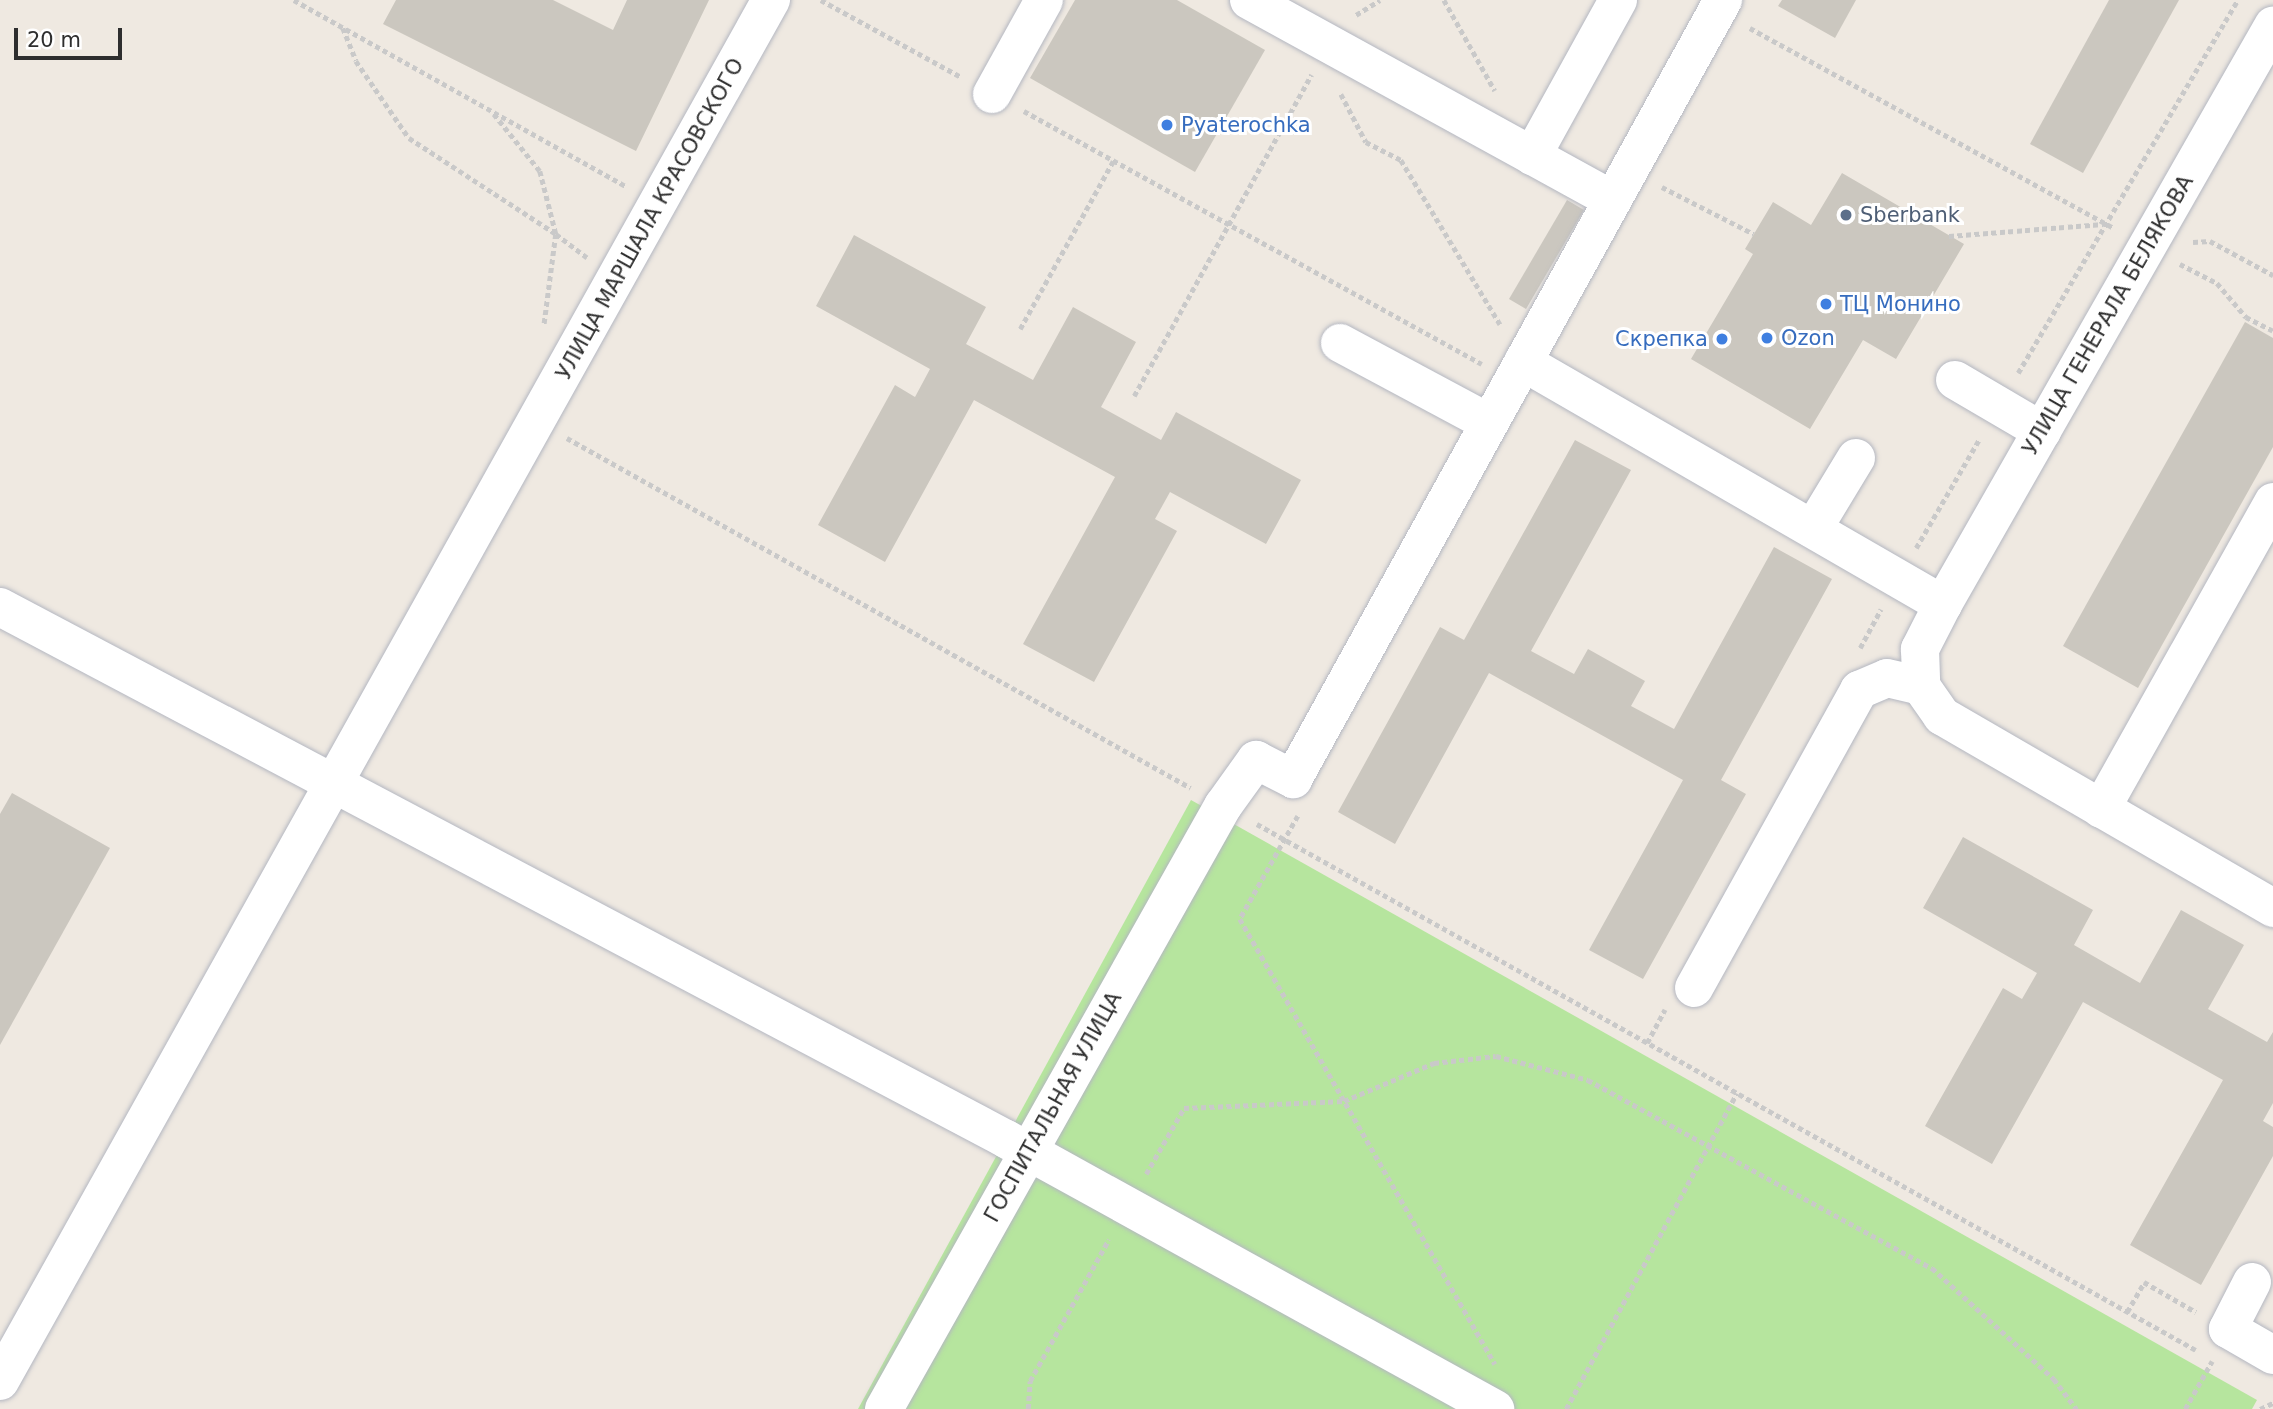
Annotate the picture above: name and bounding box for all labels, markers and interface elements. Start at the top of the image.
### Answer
scale bar [18,14,126,58]
text: 20 m [27,28,81,52]
street label: УЛИЦА МАРШАЛА КРАСОВСКОГО [551,54,749,384]
place label: Pyaterochka [1181,112,1311,138]
marker: Pyaterochka [1159,117,1175,133]
street label: УЛИЦА ГЕНЕРАЛА БЕЛЯКОВА [2017,171,2199,459]
place label: Sberbank [1860,202,1960,228]
marker: Sberbank [1838,207,1854,223]
place label: ТЦ Монино [1840,291,1961,317]
marker: ТЦ Монино [1818,296,1834,312]
place label: Ozon [1781,325,1835,351]
place label: Скрепка [1615,326,1708,352]
marker: Ozon [1759,330,1775,346]
marker: Скрепка [1714,331,1730,347]
street label: ГОСПИТАЛЬНАЯ УЛИЦА [979,988,1127,1226]

